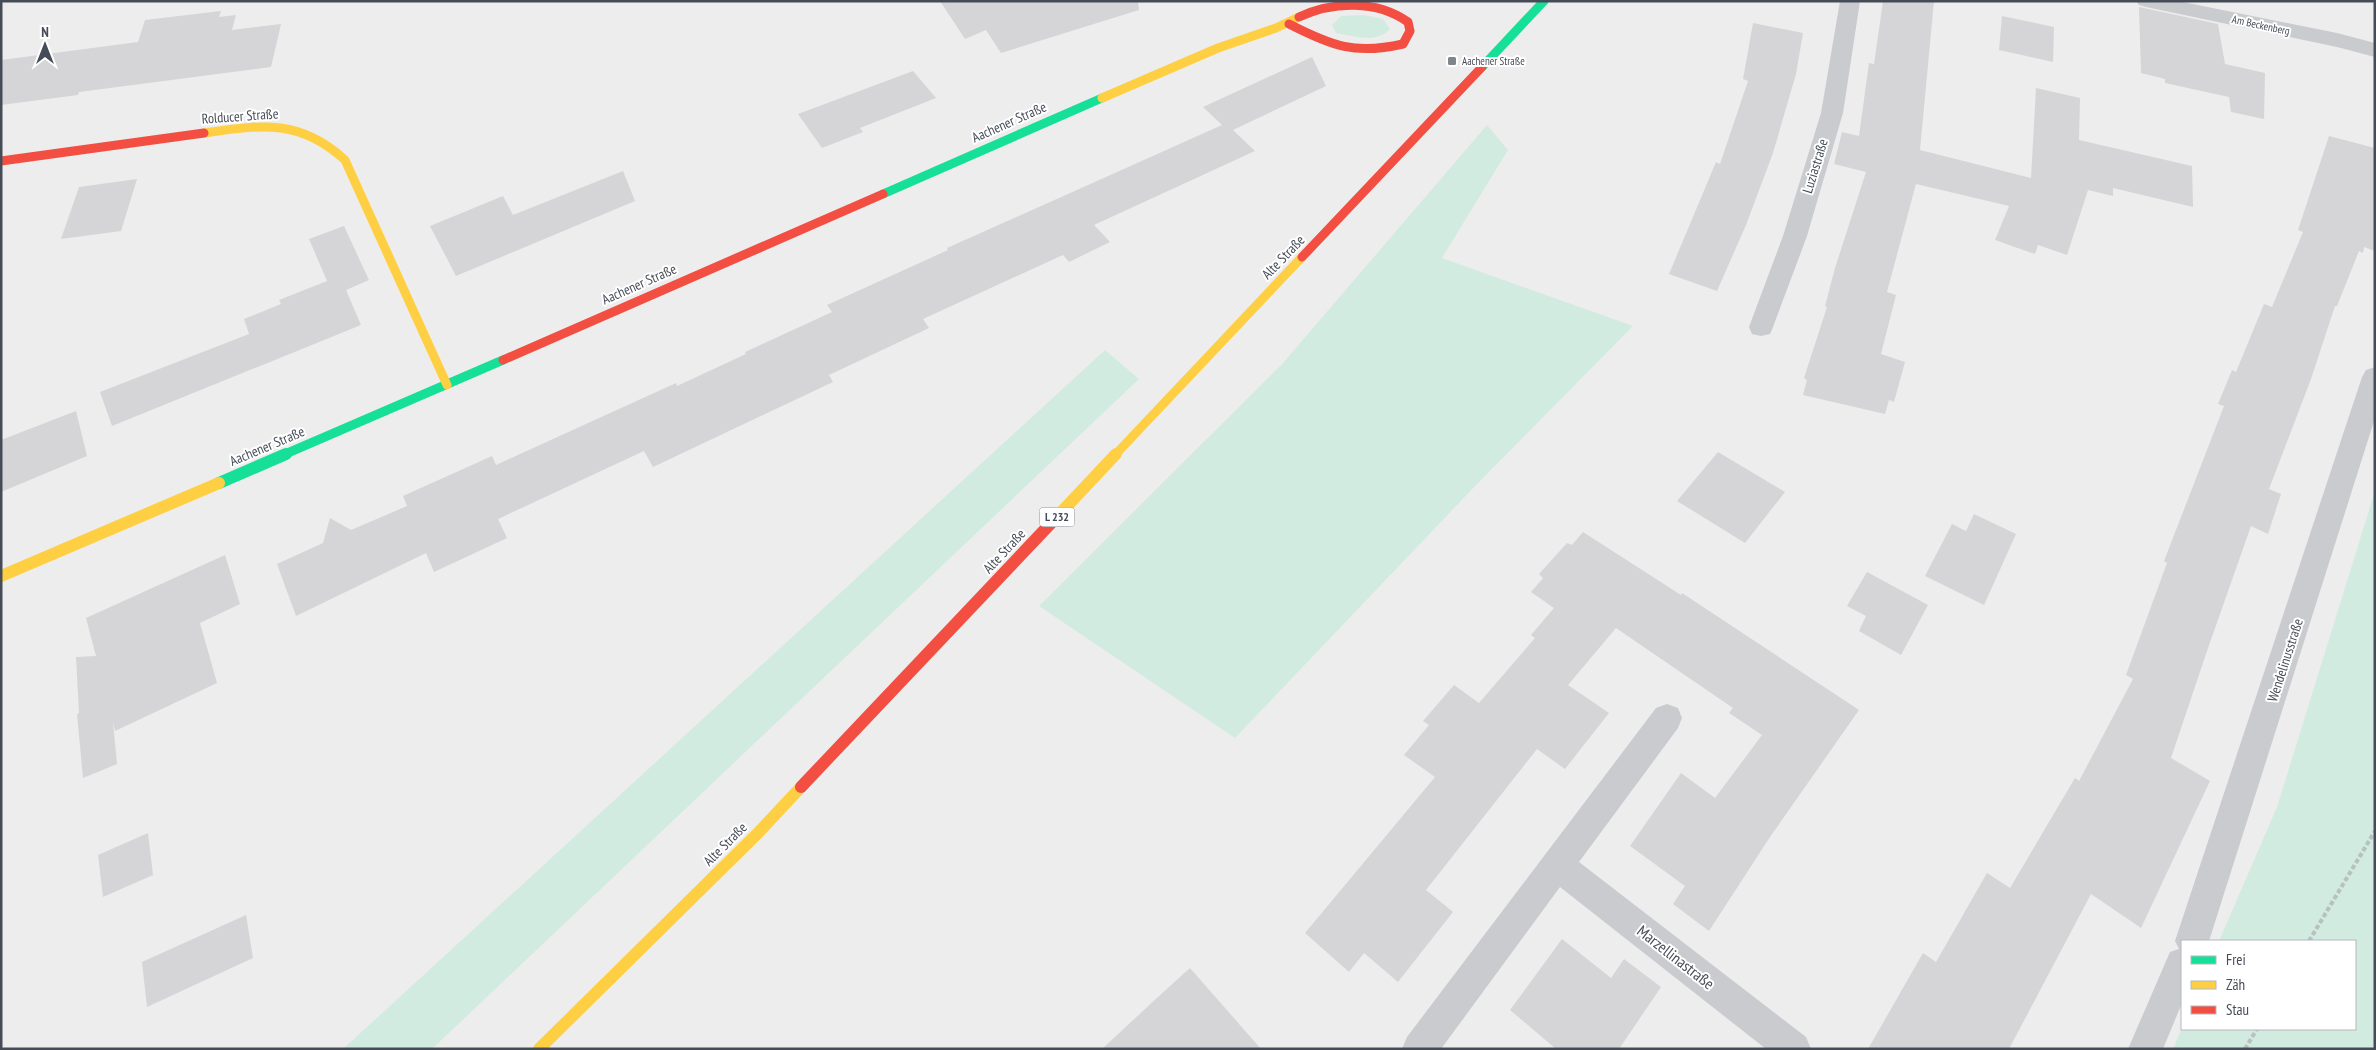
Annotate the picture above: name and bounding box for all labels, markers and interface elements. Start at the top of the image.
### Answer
street label: Am Beckenberg [2231,12,2291,38]
north arrow [20,20,70,70]
text: N [41,23,49,41]
place label: Aachener Straße [1462,54,1525,68]
marker: Aachener Straße [1446,55,1458,67]
street label: Aachener Straße [969,97,1049,146]
street label: Rolducer Straße [201,104,279,128]
street label: Luziastraße [1798,136,1832,195]
street label: Alte Straße [1258,231,1308,283]
street label: Aachener Straße [599,259,679,308]
street label: Aachener Straße [227,422,307,470]
road number: L 232 [1040,508,1074,526]
street label: Alte Straße [979,525,1029,577]
street label: Wendelinusstraße [2263,616,2307,704]
street label: Alte Straße [699,818,751,870]
street label: Marzellinastraße [1633,921,1719,993]
legend [2181,940,2356,1030]
text: Frei [2226,950,2246,969]
text: Zäh [2226,975,2245,994]
text: Stau [2226,1000,2249,1019]

